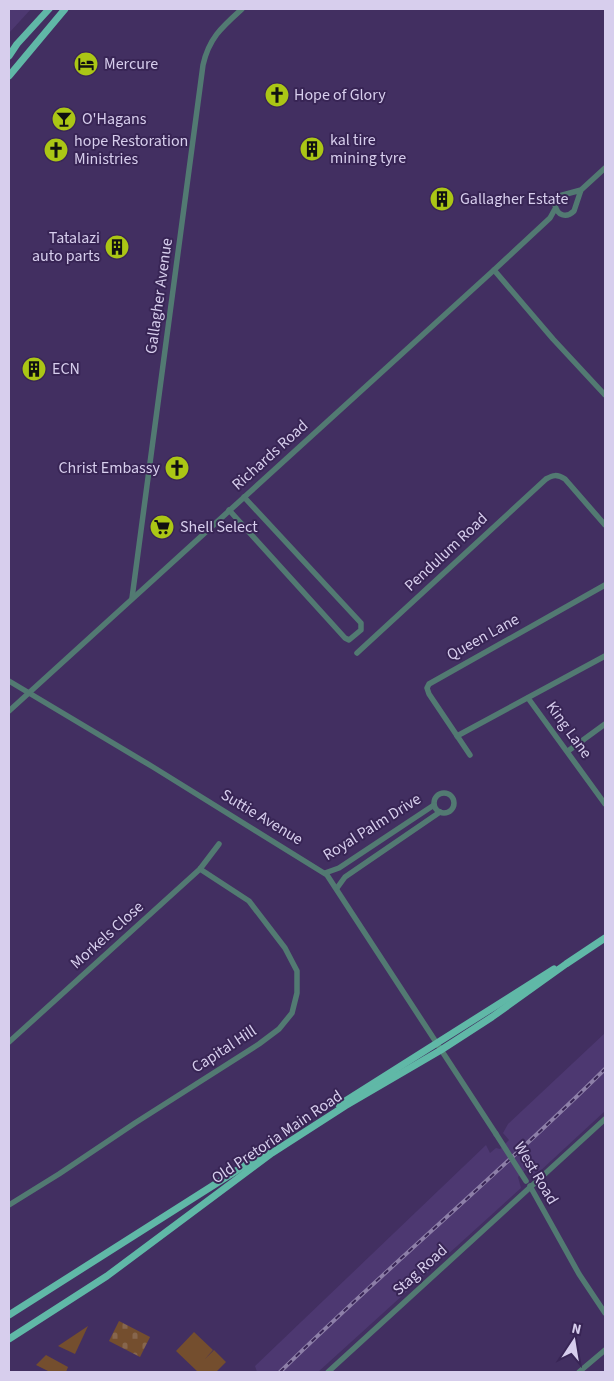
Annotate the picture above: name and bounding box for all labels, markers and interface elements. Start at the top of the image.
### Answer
hotel icon: Mercure [73,51,99,77]
place label: Mercure [104,53,158,75]
church icon: Hope of Glory [264,82,290,108]
place label: Hope of Glory [294,84,386,106]
bar icon: O'Hagans [51,106,77,132]
place label: O'Hagans [82,108,147,130]
place label: kal tire mining tyre [330,129,406,169]
place label: hope Restoration Ministries [74,130,188,170]
building icon: kal tire mining tyre [299,136,325,162]
church icon: hope Restoration Ministries [43,137,69,163]
building icon: Gallagher Estate [429,186,455,212]
place label: Gallagher Estate [460,188,569,210]
place label: Tatalazi auto parts [32,227,100,267]
building icon: Tatalazi auto parts [104,234,130,260]
street label: Gallagher Avenue [140,237,178,355]
building icon: ECN [21,356,47,382]
place label: ECN [52,358,80,380]
street label: Richards Road [227,415,313,495]
church icon: Christ Embassy [164,455,190,481]
place label: Christ Embassy [58,457,161,479]
street label: Pendulum Road [400,508,492,596]
supermarket icon: Shell Select [149,514,175,540]
place label: Shell Select [180,516,258,538]
street label: Queen Lane [443,608,523,666]
street label: King Lane [541,697,597,763]
street label: Suttie Avenue [217,784,307,850]
street label: Royal Palm Drive [319,788,425,866]
street label: Morkels Close [65,896,149,974]
street label: Capital Hill [187,1020,261,1078]
street label: Old Pretoria Main Road [207,1085,347,1189]
street label: West Road [509,1137,563,1209]
street label: Stag Road [388,1239,452,1301]
north arrow [549,1316,599,1366]
text: N [570,1319,583,1340]

